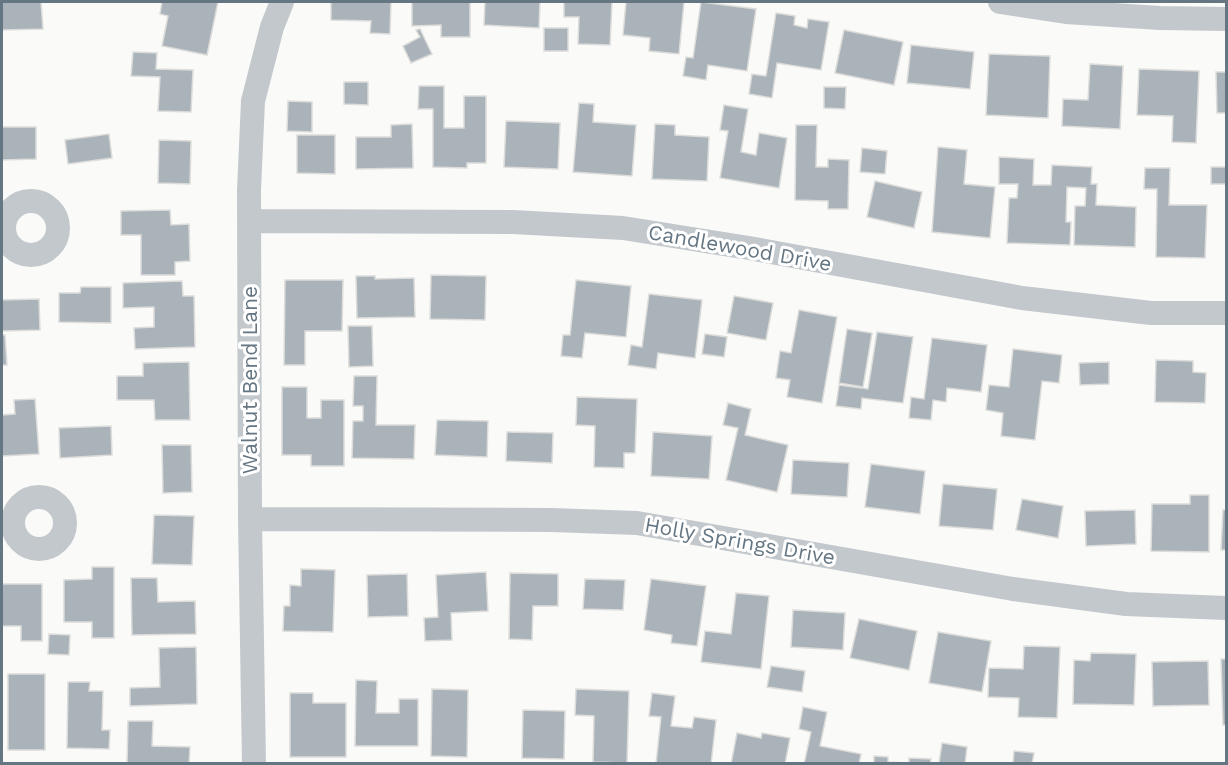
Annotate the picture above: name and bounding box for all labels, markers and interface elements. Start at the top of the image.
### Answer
street label: Candlewood Drive [646,219,834,276]
street label: Walnut Bend Lane [237,286,262,474]
street label: Holly Springs Drive [643,511,837,570]

